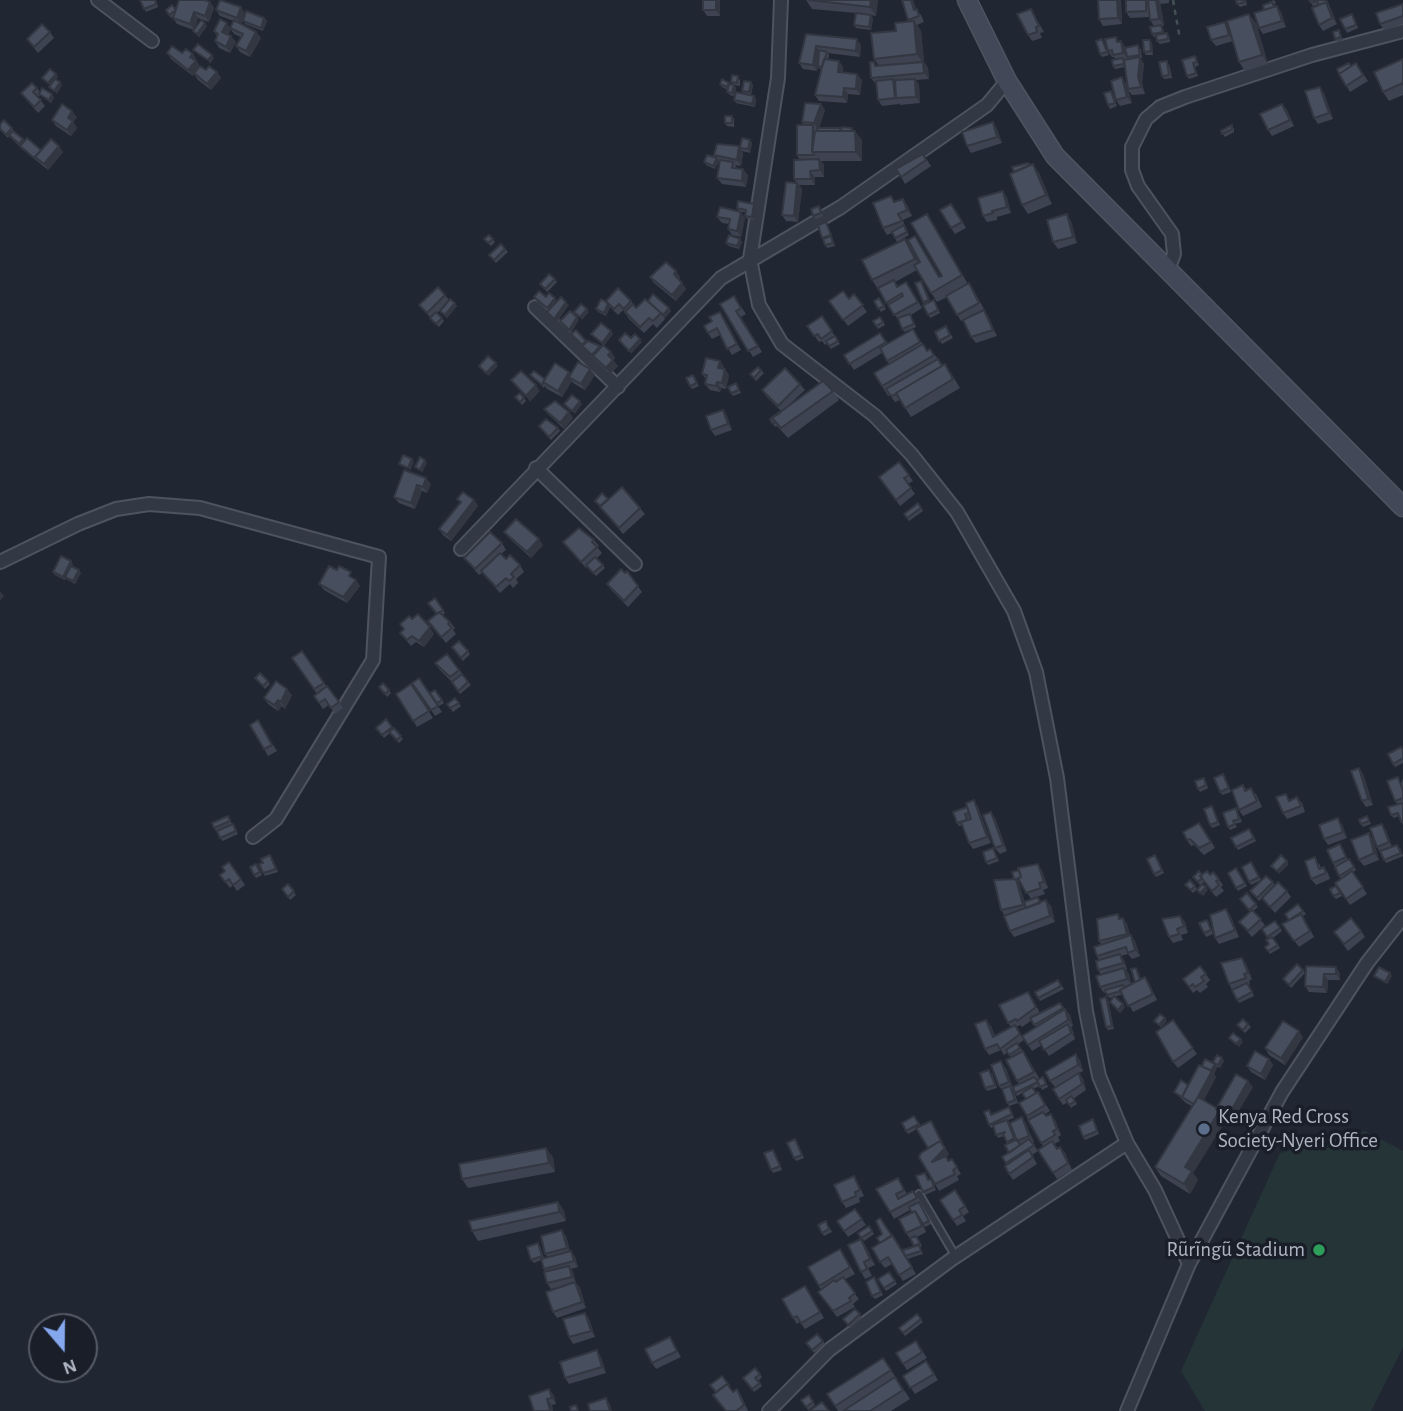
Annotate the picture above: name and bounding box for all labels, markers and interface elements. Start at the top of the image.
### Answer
place label: Kenya Red Cross Society-Nyeri Office [1218,1104,1378,1154]
marker: Kenya Red Cross Society-Nyeri Office [1196,1121,1212,1137]
place label: Rũrĩngũ Stadium [1167,1237,1305,1263]
marker: Rũrĩngũ Stadium [1311,1242,1327,1258]
north arrow [28,1313,98,1383]
text: N [60,1355,79,1378]

